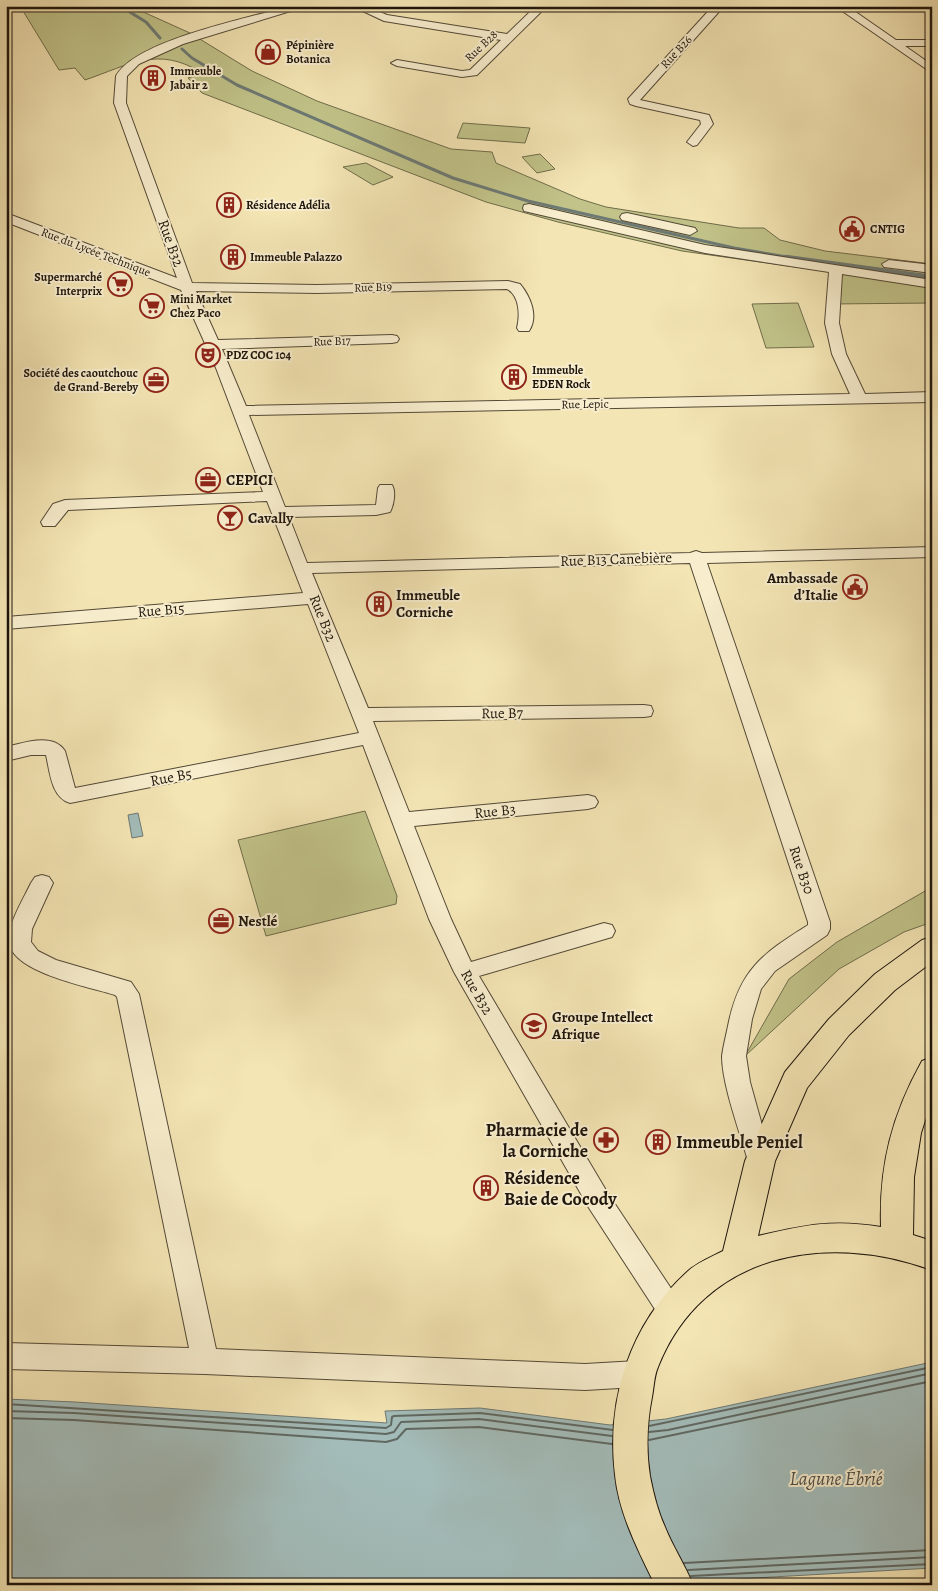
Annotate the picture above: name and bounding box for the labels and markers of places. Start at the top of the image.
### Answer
place label: Pépinière Botanica [286,37,335,67]
shop icon: Pépinière Botanica [255,39,281,65]
place label: Immeuble Jabair 2 [170,63,222,93]
building icon: Immeuble Jabair 2 [140,65,166,91]
building icon: Résidence Adélia [216,192,242,218]
place label: Résidence Adélia [246,197,330,213]
public building icon: CNTIG [839,216,865,242]
place label: CNTIG [870,221,905,237]
building icon: Immeuble Palazzo [220,244,246,270]
place label: Immeuble Palazzo [250,249,342,265]
place label: Supermarché Interprix [34,269,102,299]
supermarket icon: Supermarché Interprix [107,271,133,297]
place label: Mini Market Chez Paco [170,291,232,321]
supermarket icon: Mini Market Chez Paco [139,293,165,319]
theatre icon: PDZ COC 104 [195,342,221,368]
place label: PDZ COC 104 [226,347,292,363]
place label: Immeuble EDEN Rock [532,362,591,392]
building icon: Immeuble EDEN Rock [501,364,527,390]
place label: Société des caoutchouc de Grand-Bereby [24,365,138,395]
office icon: Société des caoutchouc de Grand-Bereby [143,367,169,393]
office icon: CEPICI [195,467,221,493]
place label: CEPICI [226,470,273,490]
bar icon: Cavally [217,505,243,531]
place label: Cavally [248,508,294,528]
place label: Ambassade d’Italie [766,568,838,605]
public building icon: Ambassade d’Italie [842,574,868,600]
place label: Immeuble Corniche [396,585,460,622]
building icon: Immeuble Corniche [366,591,392,617]
office icon: Nestlé [208,908,234,934]
place label: Nestlé [238,911,278,931]
place label: Groupe Intellect Afrique [551,1007,653,1044]
school or university icon: Groupe Intellect Afrique [521,1013,547,1039]
place label: Pharmacie de la Corniche [486,1118,588,1163]
pharmacy icon: Pharmacie de la Corniche [593,1127,619,1153]
building icon: Immeuble Peniel [645,1129,671,1155]
place label: Immeuble Peniel [676,1130,803,1154]
place label: Résidence Baie de Cocody [504,1166,617,1211]
building icon: Résidence Baie de Cocody [473,1175,499,1201]

